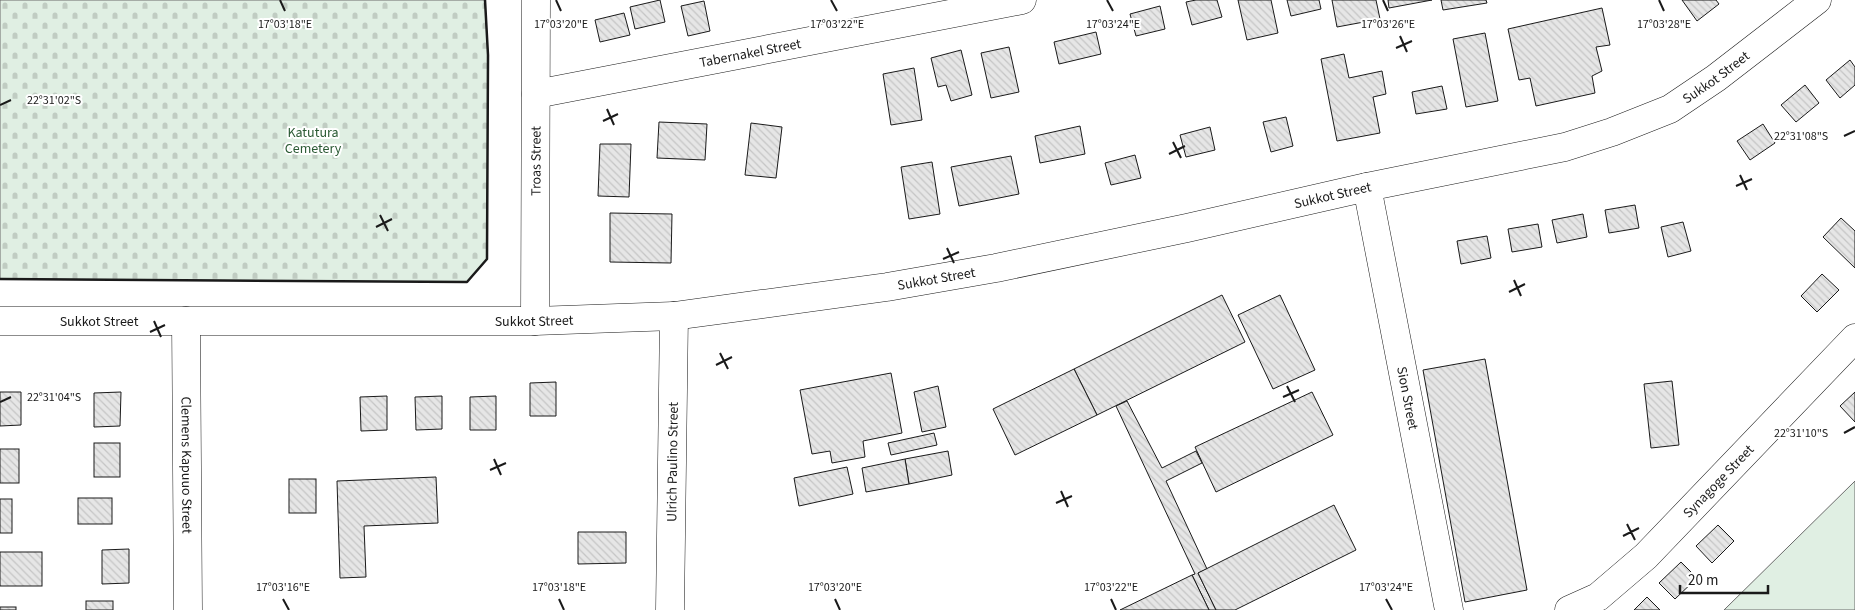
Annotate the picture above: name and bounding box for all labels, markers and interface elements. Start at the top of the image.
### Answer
text: 17°03'18"E [258,16,312,33]
text: 17°03'20"E [534,16,588,33]
text: 17°03'22"E [810,16,864,33]
text: 17°03'24"E [1086,16,1140,33]
text: 17°03'26"E [1361,16,1415,33]
text: 17°03'28"E [1637,16,1691,33]
street label: Tabernakel Street [698,34,803,73]
street label: Sukkot Street [1679,46,1754,109]
text: 22°31'02"S [27,92,81,109]
park label: Katutura Cemetery [285,123,342,159]
street label: Troas Street [526,126,547,196]
text: 22°31'08"S [1774,128,1828,145]
street label: Sukkot Street [1292,177,1373,214]
street label: Sukkot Street [896,263,977,296]
street label: Sukkot Street [495,311,574,332]
street label: Sukkot Street [60,312,139,332]
street label: Sion Street [1391,365,1423,432]
text: 22°31'04"S [27,389,81,406]
street label: Clemens Kapuuo Street [176,396,196,534]
street label: Ulrich Paulino Street [662,402,684,522]
text: 22°31'10"S [1774,425,1828,442]
street label: Synagoge Street [1679,440,1759,523]
scale bar [1680,562,1768,594]
text: 20 m [1688,570,1718,591]
text: 17°03'16"E [256,579,310,596]
text: 17°03'18"E [532,579,586,596]
text: 17°03'20"E [808,579,862,596]
text: 17°03'22"E [1084,579,1138,596]
text: 17°03'24"E [1359,579,1413,596]

